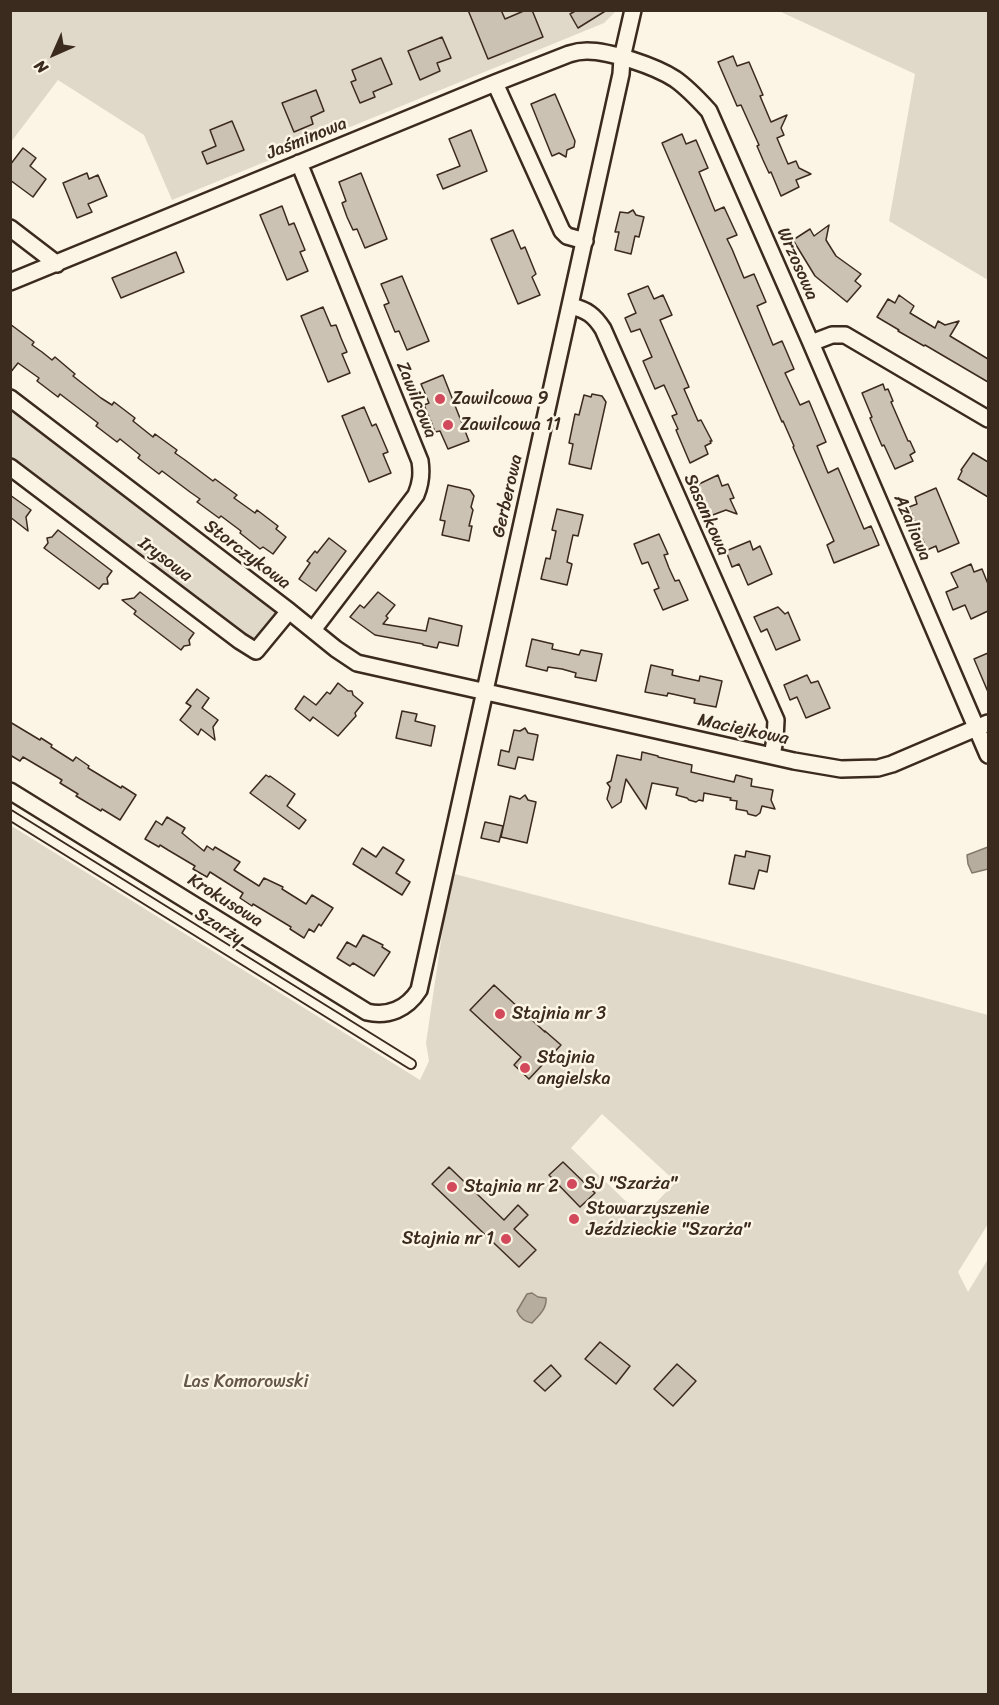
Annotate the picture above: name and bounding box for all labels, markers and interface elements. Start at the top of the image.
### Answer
north arrow [24,24,84,84]
text: N [27,53,55,81]
street label: Jaśminowa [264,113,350,165]
street label: Wrzosowa [771,224,823,304]
street label: Zawilcowa [391,359,441,441]
place label: Zawilcowa 9 [452,388,548,410]
marker: Zawilcowa 9 [433,392,447,406]
place label: Zawilcowa 11 [460,414,561,436]
marker: Zawilcowa 11 [441,418,455,432]
street label: Gerberowa [488,452,528,540]
street label: Sasankowa [678,471,734,559]
street label: Azaliowa [888,492,936,564]
street label: Storczykowa [199,515,295,595]
street label: Irysowa [134,533,196,587]
street label: Maciejkowa [696,710,790,750]
street label: Krokusowa [183,869,267,933]
street label: Szarży [190,904,248,950]
place label: Stajnia nr 3 [512,1003,606,1025]
marker: Stajnia nr 3 [493,1007,507,1021]
place label: Stajnia angielska [537,1047,610,1090]
marker: Stajnia angielska [518,1061,532,1075]
place label: SJ "Szarża" [584,1173,677,1195]
place label: Stajnia nr 2 [464,1176,559,1198]
marker: SJ "Szarża" [565,1177,579,1191]
marker: Stajnia nr 2 [445,1180,459,1194]
place label: Stowarzyszenie Jeździeckie "Szarża" [586,1198,750,1240]
marker: Stowarzyszenie Jeździeckie "Szarża" [567,1212,581,1226]
place label: Stajnia nr 1 [402,1228,494,1250]
marker: Stajnia nr 1 [499,1232,513,1246]
park label: Las Komorowski [184,1371,308,1393]

